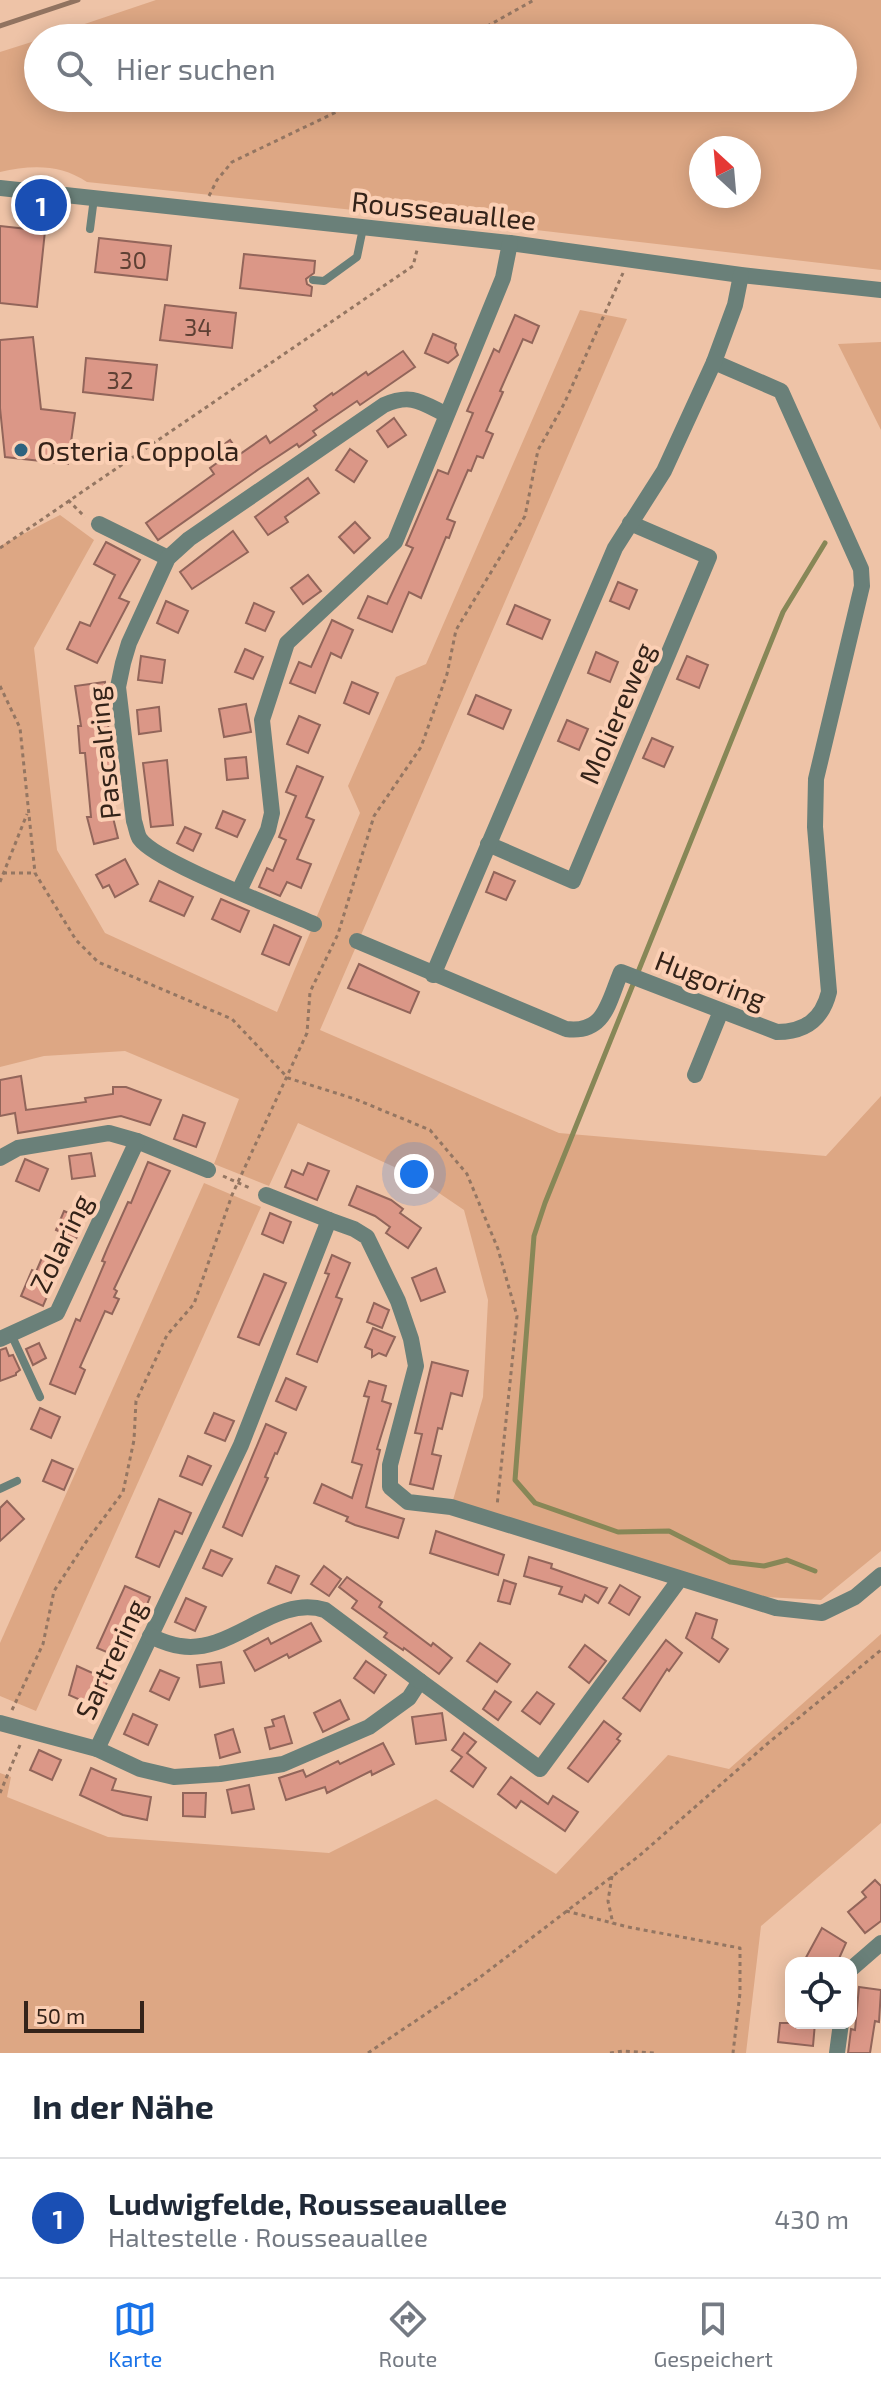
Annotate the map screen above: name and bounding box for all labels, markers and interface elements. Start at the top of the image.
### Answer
search box [24,24,857,112]
icon: search [52,46,96,90]
text: Hier suchen [116,50,276,86]
north arrow [689,136,761,208]
pin: 1 [15,175,67,235]
street label: Rousseauallee [350,183,538,237]
house number: 30 [119,245,147,274]
house number: 34 [184,312,212,341]
house number: 32 [107,365,133,394]
place label: Osteria Coppola [37,433,239,467]
marker: Osteria Coppola [12,441,30,459]
street label: Moliereweg [571,637,661,789]
street label: Pascalring [79,684,127,821]
street label: Hugoring [651,942,772,1016]
your location [394,1154,434,1194]
street label: Zolaring [22,1188,99,1298]
street label: Sartrering [67,1593,153,1725]
map controls [785,1957,857,2029]
button: locate [785,1957,857,2029]
scale bar [24,1997,144,2033]
text: 50 m [36,2002,85,2028]
text: In der Nähe [32,2085,214,2126]
text: Ludwigfelde, Rousseauallee [108,2185,507,2221]
text: 1 [52,2203,64,2234]
text: 430 m [774,2203,849,2234]
text: Haltestelle · Rousseauallee [108,2221,428,2252]
tab: Karte [108,2297,162,2371]
tab: Route [378,2297,437,2371]
tab: Gespeichert [653,2297,773,2371]

